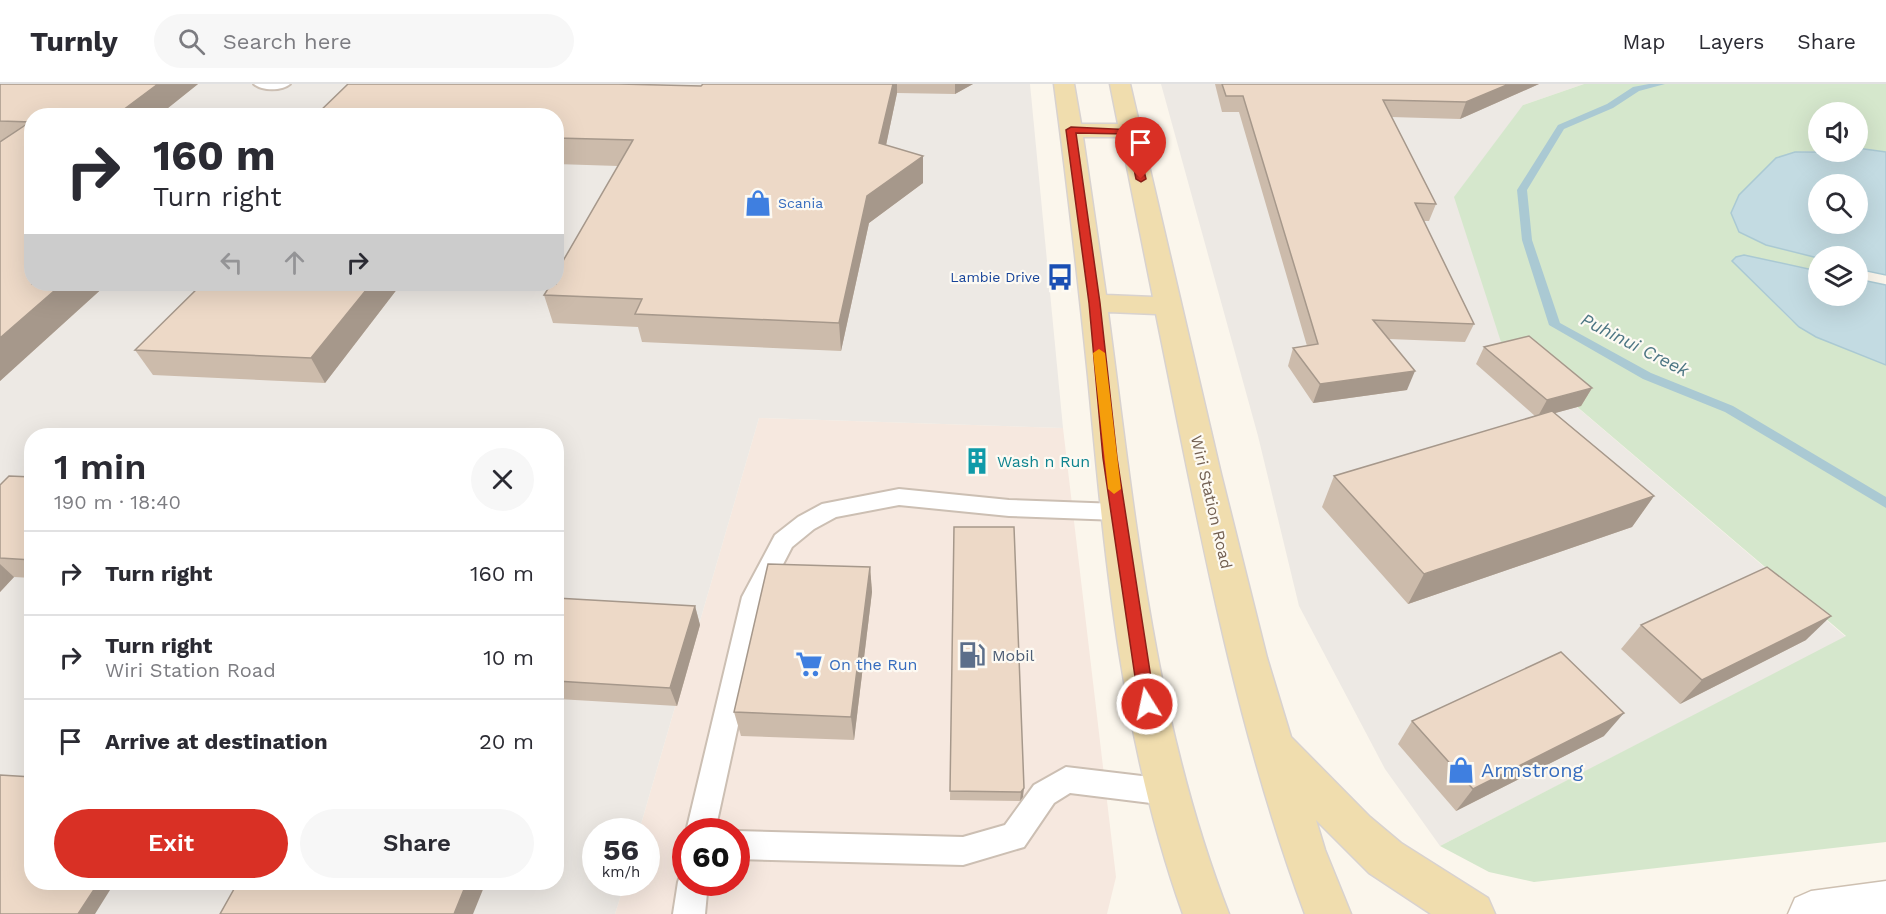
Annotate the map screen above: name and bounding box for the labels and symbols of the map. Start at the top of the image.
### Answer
pin [1115,117,1166,179]
shop icon: Scania [743,188,773,218]
place label: Scania [778,195,823,211]
bus stop icon: Lambie Drive [1045,262,1075,292]
place label: Lambie Drive [950,269,1040,285]
water label: Puhinui Creek [1578,308,1694,381]
street label: Wiri Station Road [1187,433,1236,571]
building icon: Wash n Run [962,446,992,476]
place label: Wash n Run [997,452,1090,471]
fuel station icon: Mobil [957,640,987,670]
place label: Mobil [992,646,1034,665]
supermarket icon: On the Run [794,649,824,679]
place label: On the Run [829,655,917,674]
position arrow [1115,672,1179,736]
shop icon: Armstrong [1446,755,1476,785]
place label: Armstrong [1481,758,1584,782]
speed limit sign: 60 [672,818,750,896]

